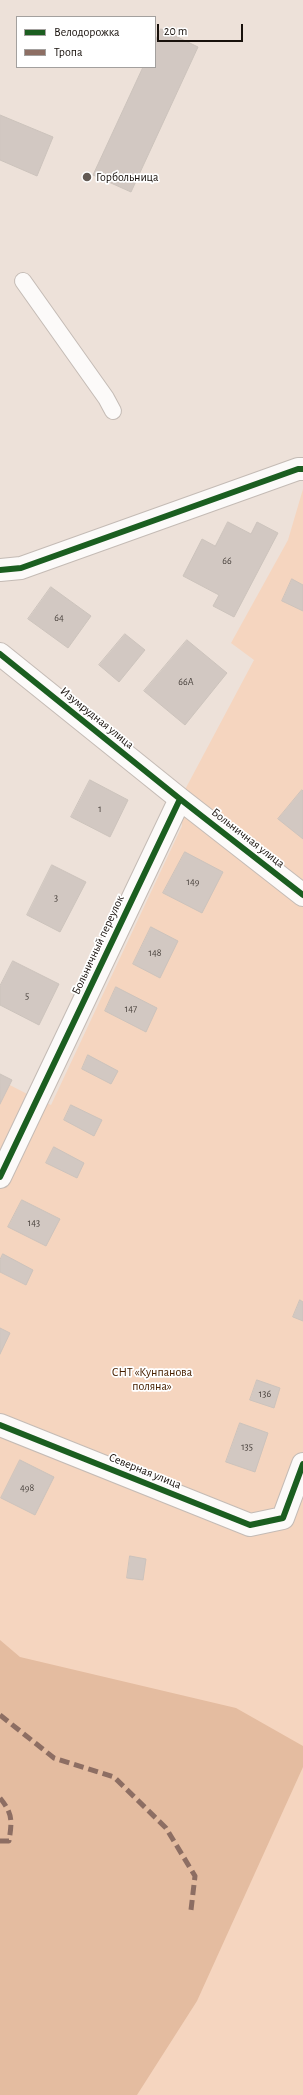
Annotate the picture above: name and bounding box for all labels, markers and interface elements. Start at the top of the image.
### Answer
legend [16,16,156,68]
scale bar [159,16,245,42]
text: 20 m [164,25,187,37]
text: Велодорожка [54,26,120,38]
text: Тропа [54,46,82,58]
place label: Горбольница [96,170,159,184]
marker: Горбольница [81,171,93,183]
house number: 66 [222,555,232,567]
house number: 64 [54,612,64,624]
house number: 66А [178,676,194,688]
street label: Изумрудная улица [57,684,137,752]
house number: 1 [98,803,102,815]
street label: Больничная улица [208,805,288,871]
house number: 149 [187,876,199,888]
house number: 3 [54,892,58,904]
street label: Больничный переулок [69,893,127,997]
house number: 148 [149,947,161,959]
house number: 5 [25,990,29,1002]
house number: 147 [125,1003,137,1015]
house number: 143 [28,1217,40,1229]
park label: СНТ «Кунпанова поляна» [112,1365,192,1393]
house number: 136 [259,1388,271,1400]
house number: 135 [241,1441,253,1453]
street label: Северная улица [107,1450,183,1492]
house number: 498 [20,1482,34,1494]

